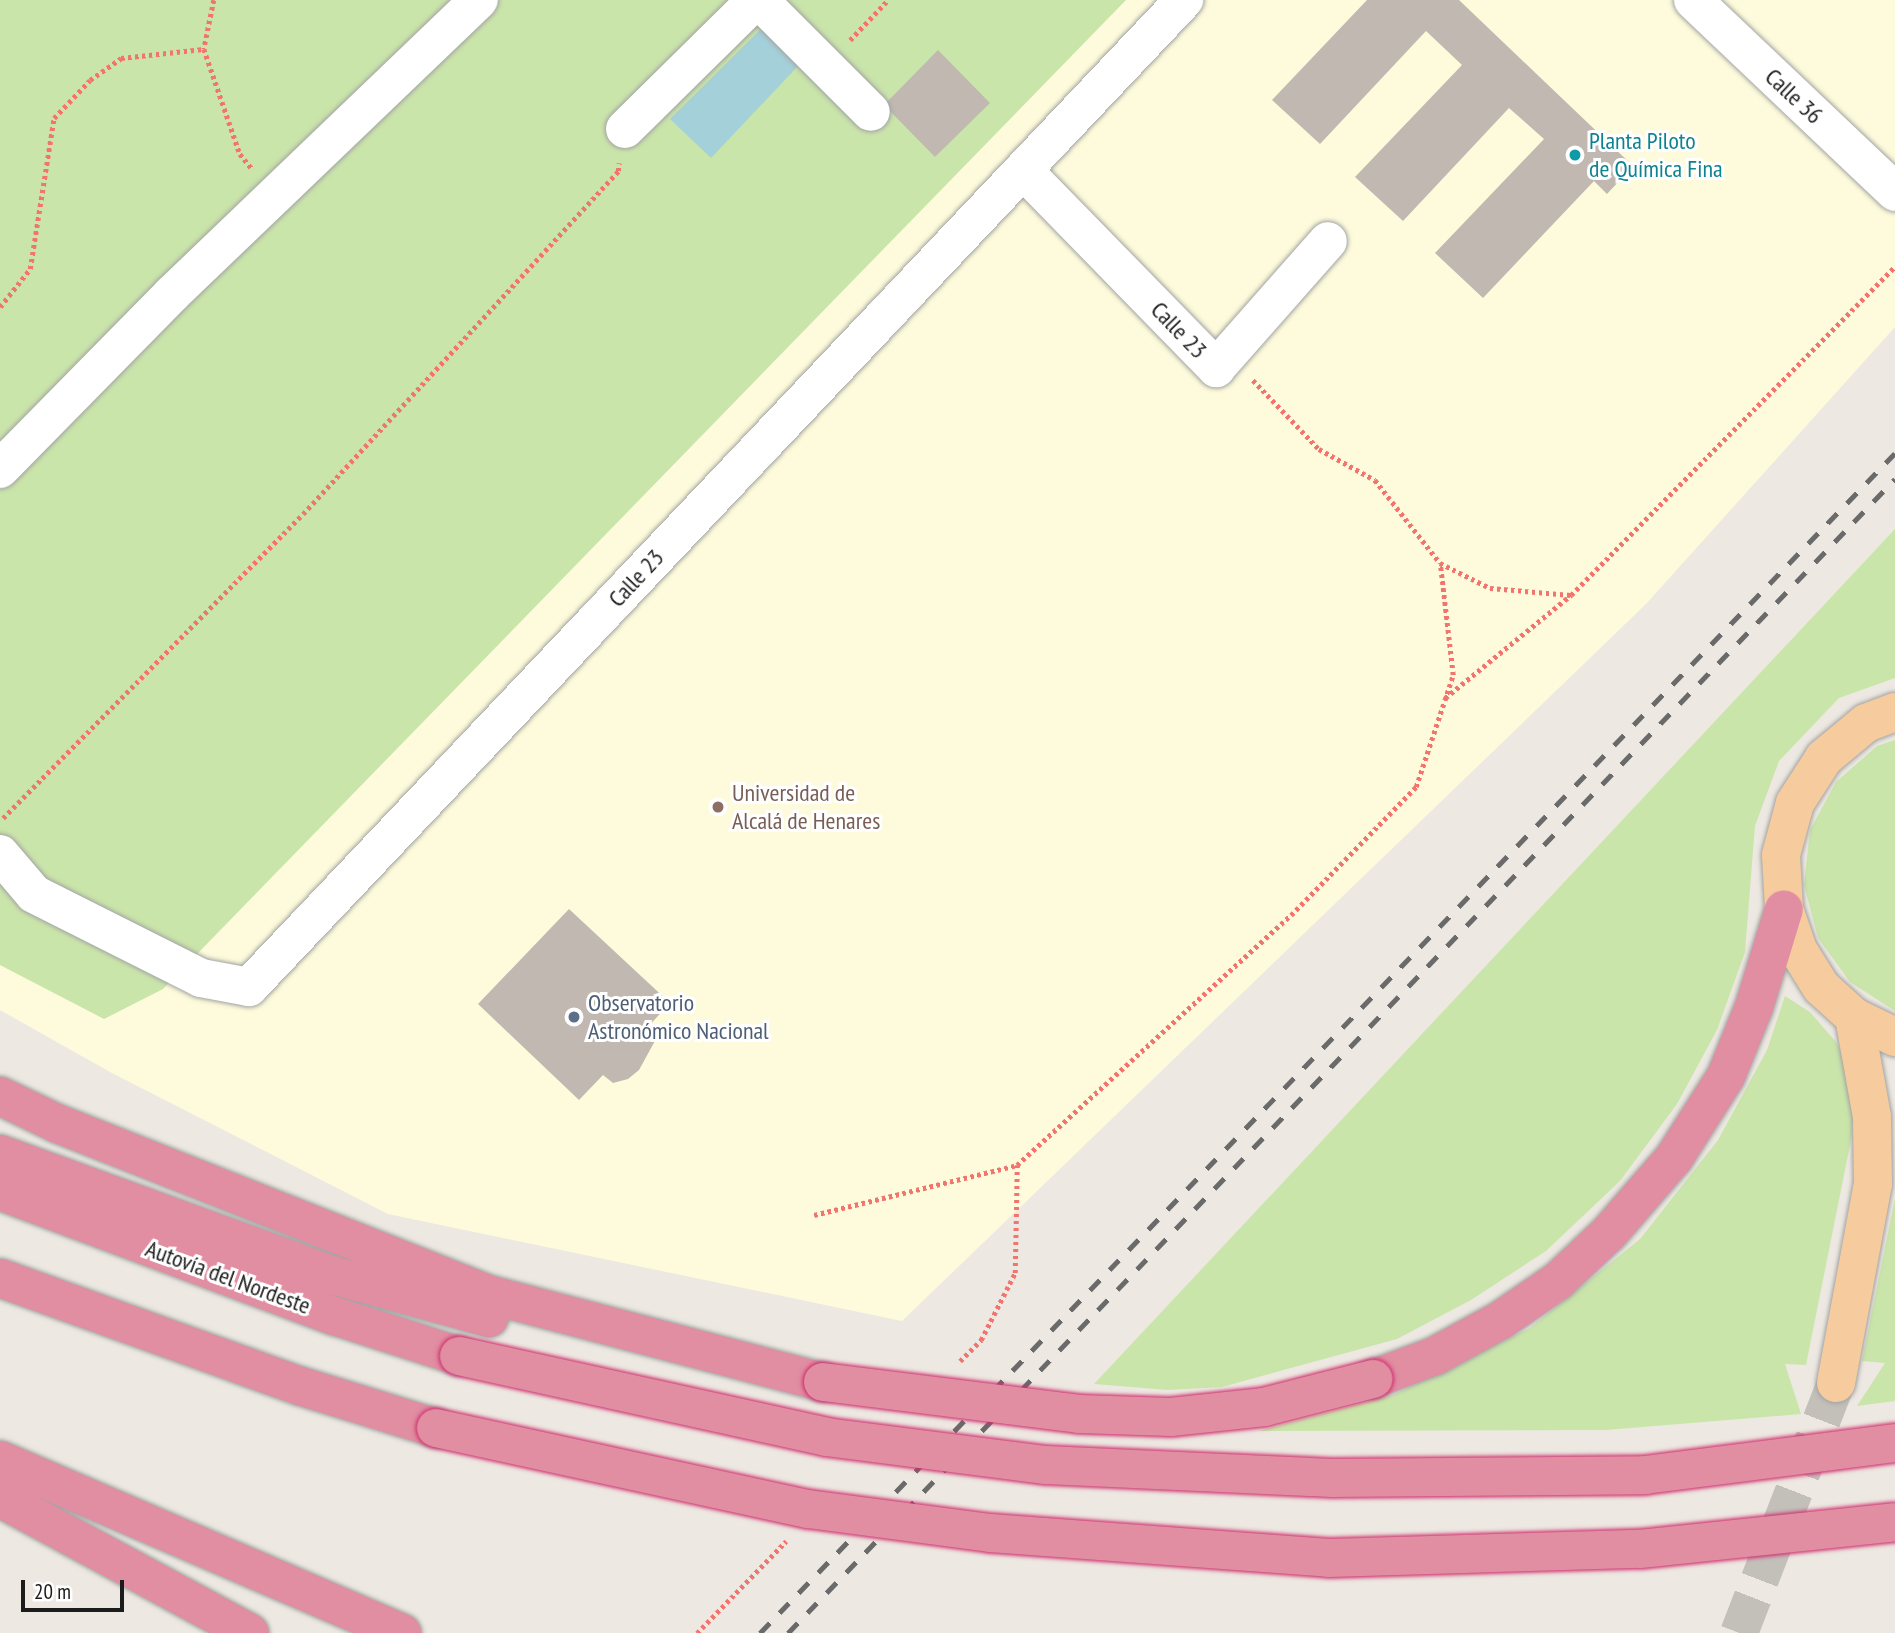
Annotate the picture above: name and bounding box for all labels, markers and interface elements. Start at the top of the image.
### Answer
street label: Calle 36 [1759,62,1829,130]
place label: Planta Piloto de Química Fina [1589,127,1723,183]
marker: Planta Piloto de Química Fina [1567,147,1583,163]
street label: Calle 23 [1145,296,1213,364]
street label: Calle 23 [602,543,670,613]
place label: Universidad de Alcalá de Henares [732,779,880,835]
marker: Universidad de Alcalá de Henares [710,799,726,815]
place label: Observatorio Astronómico Nacional [588,989,769,1045]
marker: Observatorio Astronómico Nacional [566,1009,582,1025]
street label: Autovía del Nordeste [142,1234,314,1320]
scale bar [24,1566,128,1610]
text: 20 m [34,1578,71,1605]

